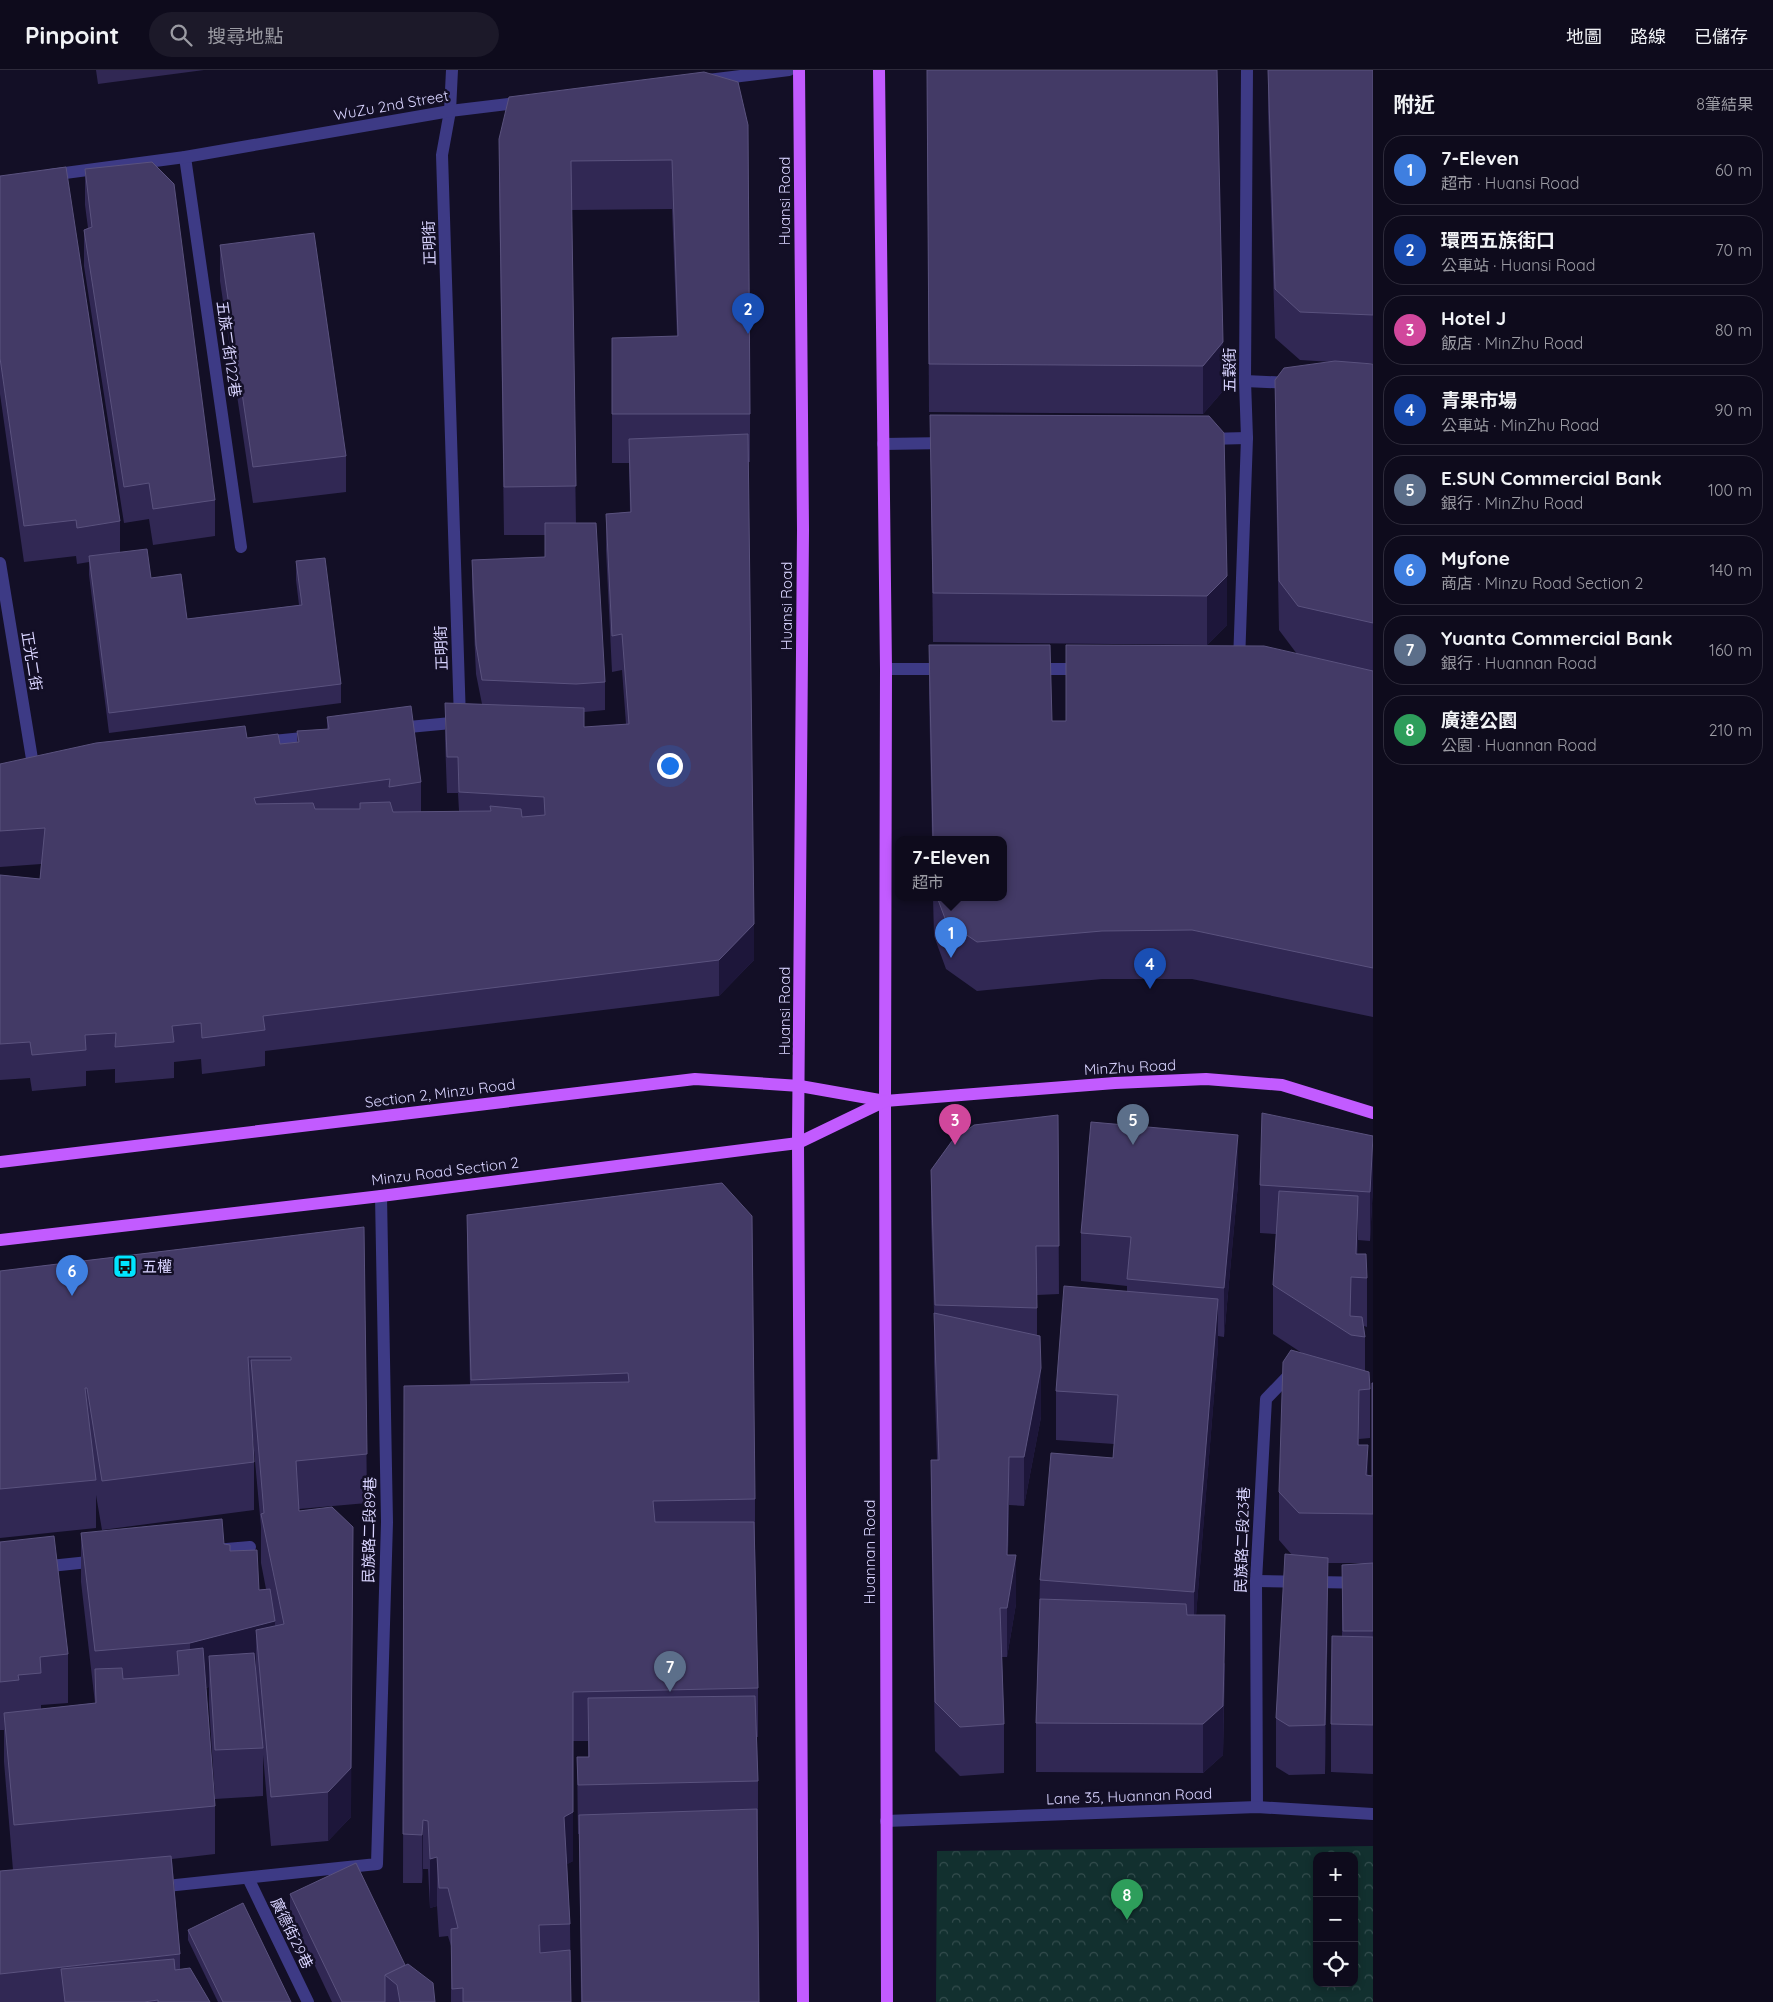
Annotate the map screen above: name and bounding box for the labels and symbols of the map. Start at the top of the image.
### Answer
street label: WuZu 2nd Street [332,86,450,124]
street label: Huansi Road [775,157,794,245]
street label: 正明街 [419,220,439,266]
pin: 2 [732,293,764,334]
street label: 五族二街122巷 [213,300,245,398]
street label: 五穀街 [1220,347,1239,393]
street label: Huansi Road [777,562,796,650]
street label: 正明街 [431,625,451,671]
street label: 正光二街 [18,630,46,692]
your location [657,753,683,779]
pin: 1 [935,917,967,958]
pin: 4 [1134,948,1166,989]
street label: Huansi Road [775,967,794,1055]
street label: MinZhu Road [1083,1055,1177,1079]
street label: Section 2, Minzu Road [364,1074,516,1112]
pin: 3 [939,1104,971,1145]
pin: 5 [1117,1104,1149,1145]
street label: Minzu Road Section 2 [370,1153,520,1189]
bus stop icon: 五權 [112,1253,138,1279]
pin: 6 [56,1255,88,1296]
place label: 五權 [142,1257,172,1276]
street label: 民族路二段89巷 [359,1477,379,1583]
street label: 民族路二段23巷 [1231,1487,1253,1593]
street label: Huannan Road [860,1500,879,1604]
pin: 7 [654,1651,686,1692]
street label: Lane 35, Huannan Road [1046,1784,1212,1808]
pin: 8 [1111,1879,1143,1920]
street label: 廣德街29巷 [267,1894,317,1972]

